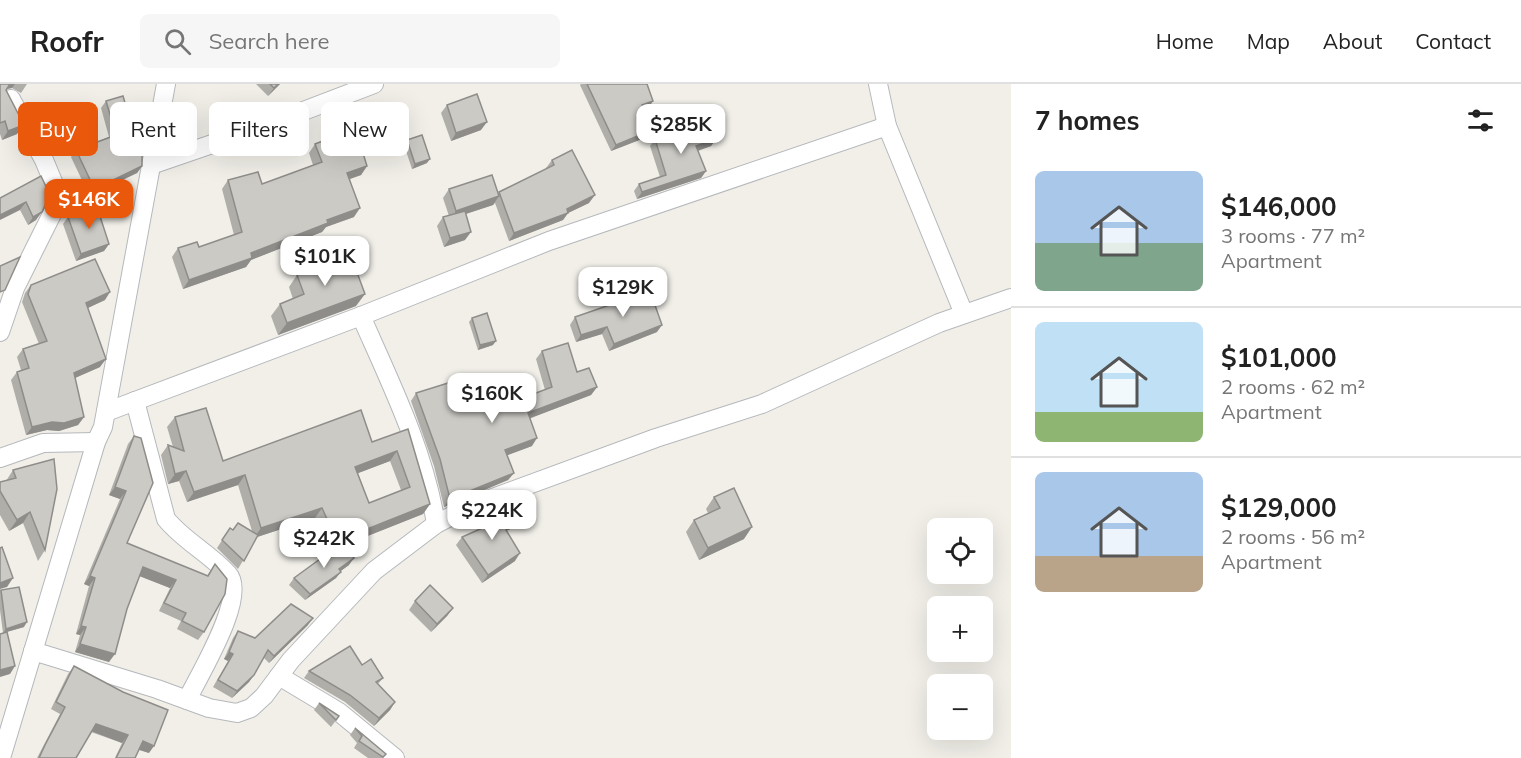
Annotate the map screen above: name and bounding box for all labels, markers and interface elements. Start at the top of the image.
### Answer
search box [140,14,560,68]
text: Roofr [30,24,104,59]
icon: search [161,25,194,58]
text: Search here [209,27,330,55]
text: Home [1156,28,1214,54]
text: Map [1247,28,1290,54]
text: About [1323,28,1382,54]
text: Contact [1415,28,1491,54]
chip: Buy [18,102,98,156]
chip: Rent [110,102,197,156]
chip: Filters [209,102,309,156]
chip: New [321,102,409,156]
pin: $285K [639,104,723,155]
text: 7 homes [1035,104,1139,137]
icon: filters [1464,104,1497,137]
text: $285K [650,111,712,136]
pin: $146K [47,179,131,230]
text: $146K [58,186,120,211]
text: $146,000 [1221,190,1337,223]
icon: home [1083,195,1155,267]
text: 3 rooms · 77 m² [1221,223,1365,248]
pin: $101K [283,236,367,287]
text: $101K [294,243,356,268]
text: Apartment [1221,248,1322,273]
pin: $129K [581,267,665,318]
text: $129K [592,274,654,299]
text: $101,000 [1221,341,1337,374]
icon: home [1083,346,1155,418]
pin: $160K [450,373,534,424]
text: 2 rooms · 62 m² [1221,374,1365,399]
text: $160K [461,380,523,405]
text: Apartment [1221,399,1322,424]
pin: $224K [450,490,534,541]
text: $129,000 [1221,491,1337,524]
icon: home [1083,496,1155,568]
text: $224K [461,497,523,522]
pin: $242K [282,518,366,569]
map controls [927,518,993,740]
button: locate [927,518,993,584]
text: 2 rooms · 56 m² [1221,524,1365,549]
text: $242K [293,525,355,550]
text: Apartment [1221,549,1322,574]
button: + [927,596,993,662]
button: − [927,674,993,740]

